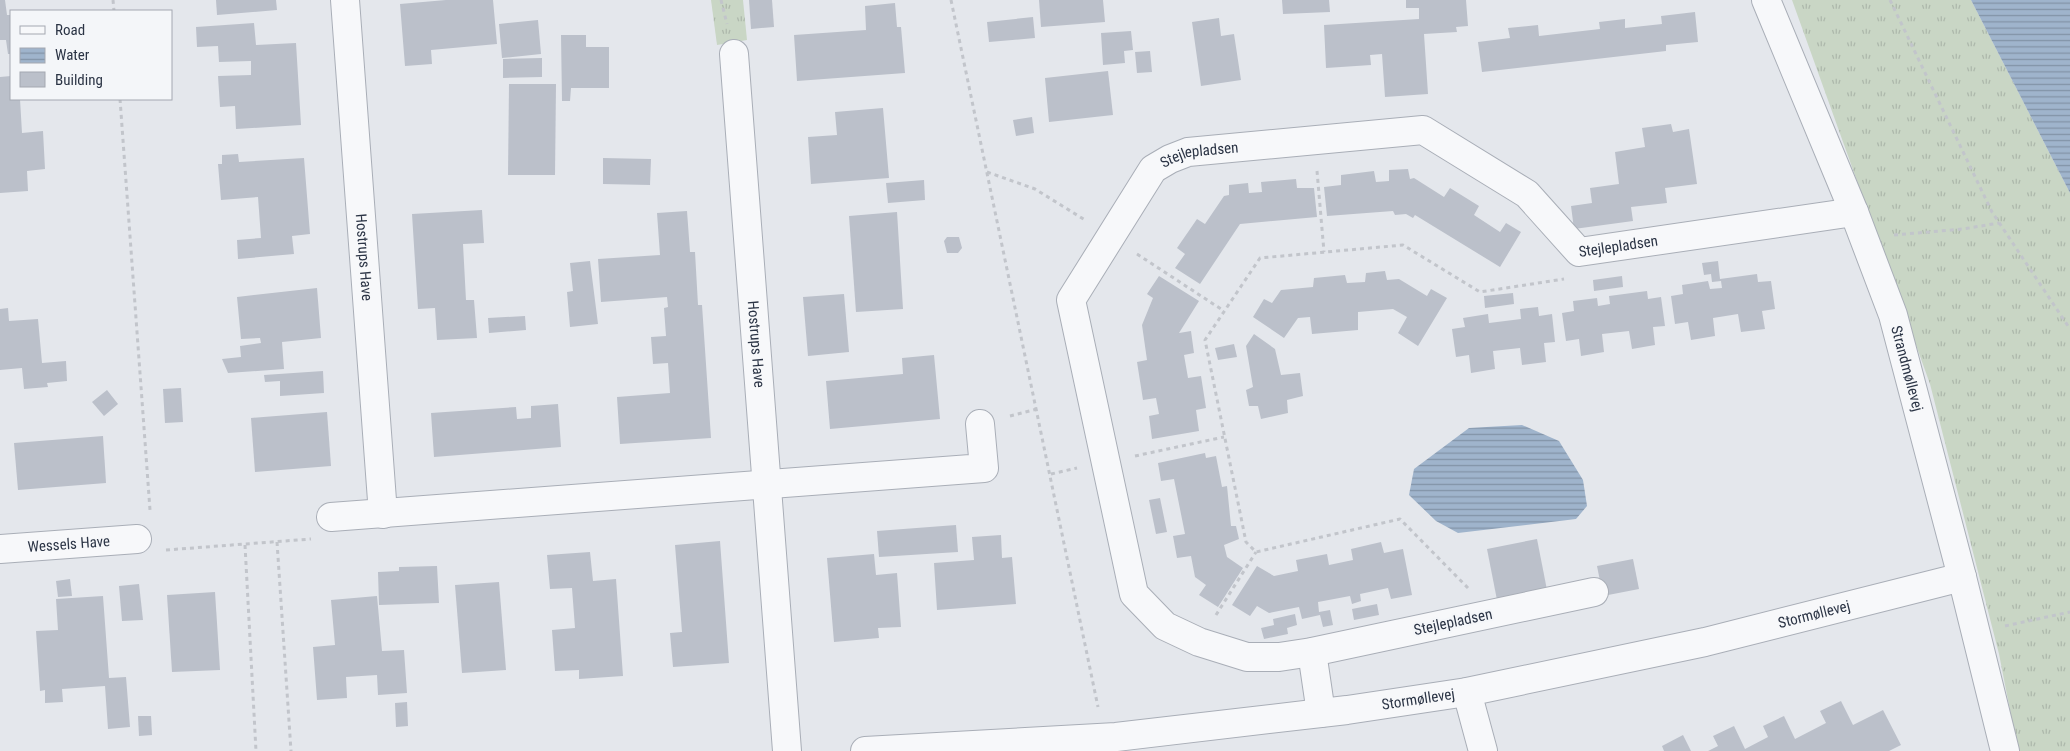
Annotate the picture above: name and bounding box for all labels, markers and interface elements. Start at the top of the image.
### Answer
legend [10,10,172,100]
text: Road [55,21,85,39]
text: Water [55,46,90,64]
text: Building [55,71,103,89]
street label: Stejlepladsen [1157,138,1239,172]
street label: Hostrups Have [352,213,376,302]
street label: Stejlepladsen [1577,232,1659,261]
street label: Hostrups Have [744,300,768,388]
street label: Strandmøllevej [1887,324,1927,413]
street label: Wessels Have [27,532,111,556]
street label: Stormøllevej [1776,597,1852,632]
street label: Stejlepladsen [1412,605,1494,639]
street label: Stormøllevej [1381,685,1456,714]

